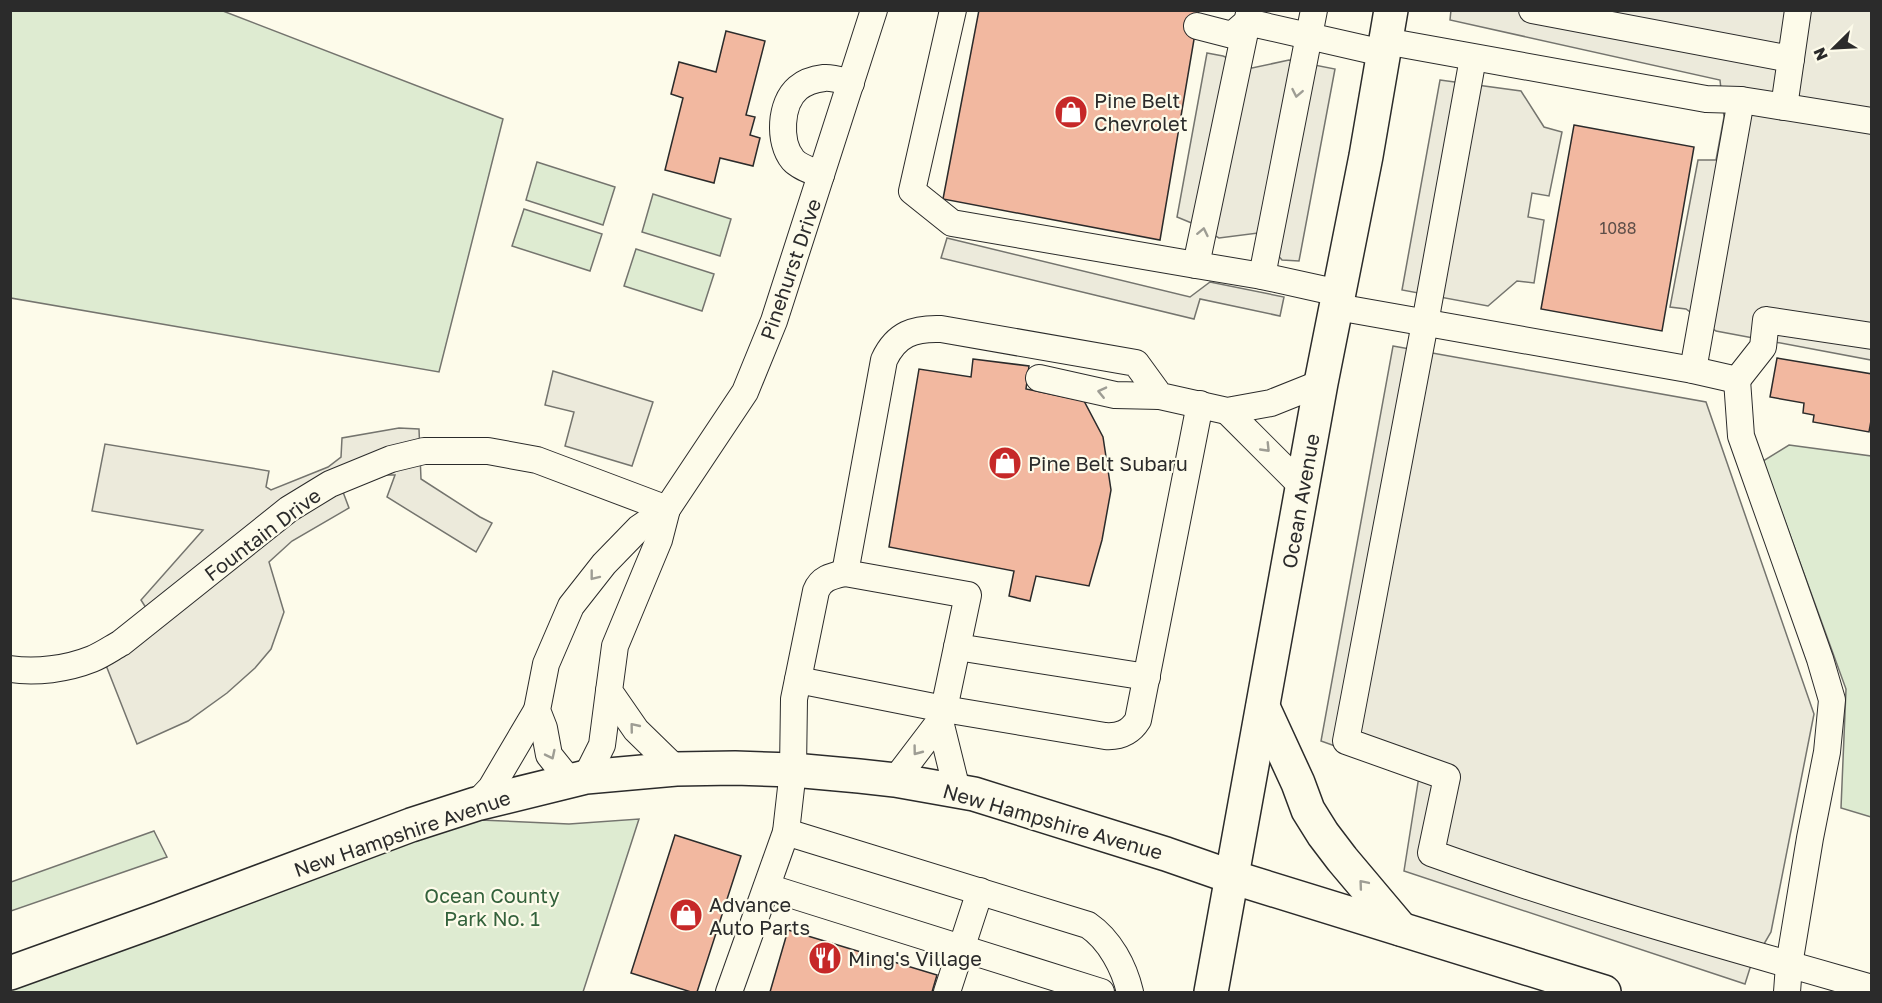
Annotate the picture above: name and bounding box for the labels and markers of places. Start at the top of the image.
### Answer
place label: Pine Belt Chevrolet [1094,88,1188,135]
shop icon: Pine Belt Chevrolet [1053,94,1089,130]
shop icon: Pine Belt Subaru [987,445,1023,481]
place label: Pine Belt Subaru [1028,451,1188,475]
place label: Advance Auto Parts [709,892,810,939]
shop icon: Advance Auto Parts [668,897,704,933]
restaurant icon: Ming's Village [807,940,843,976]
place label: Ming's Village [848,946,982,970]

